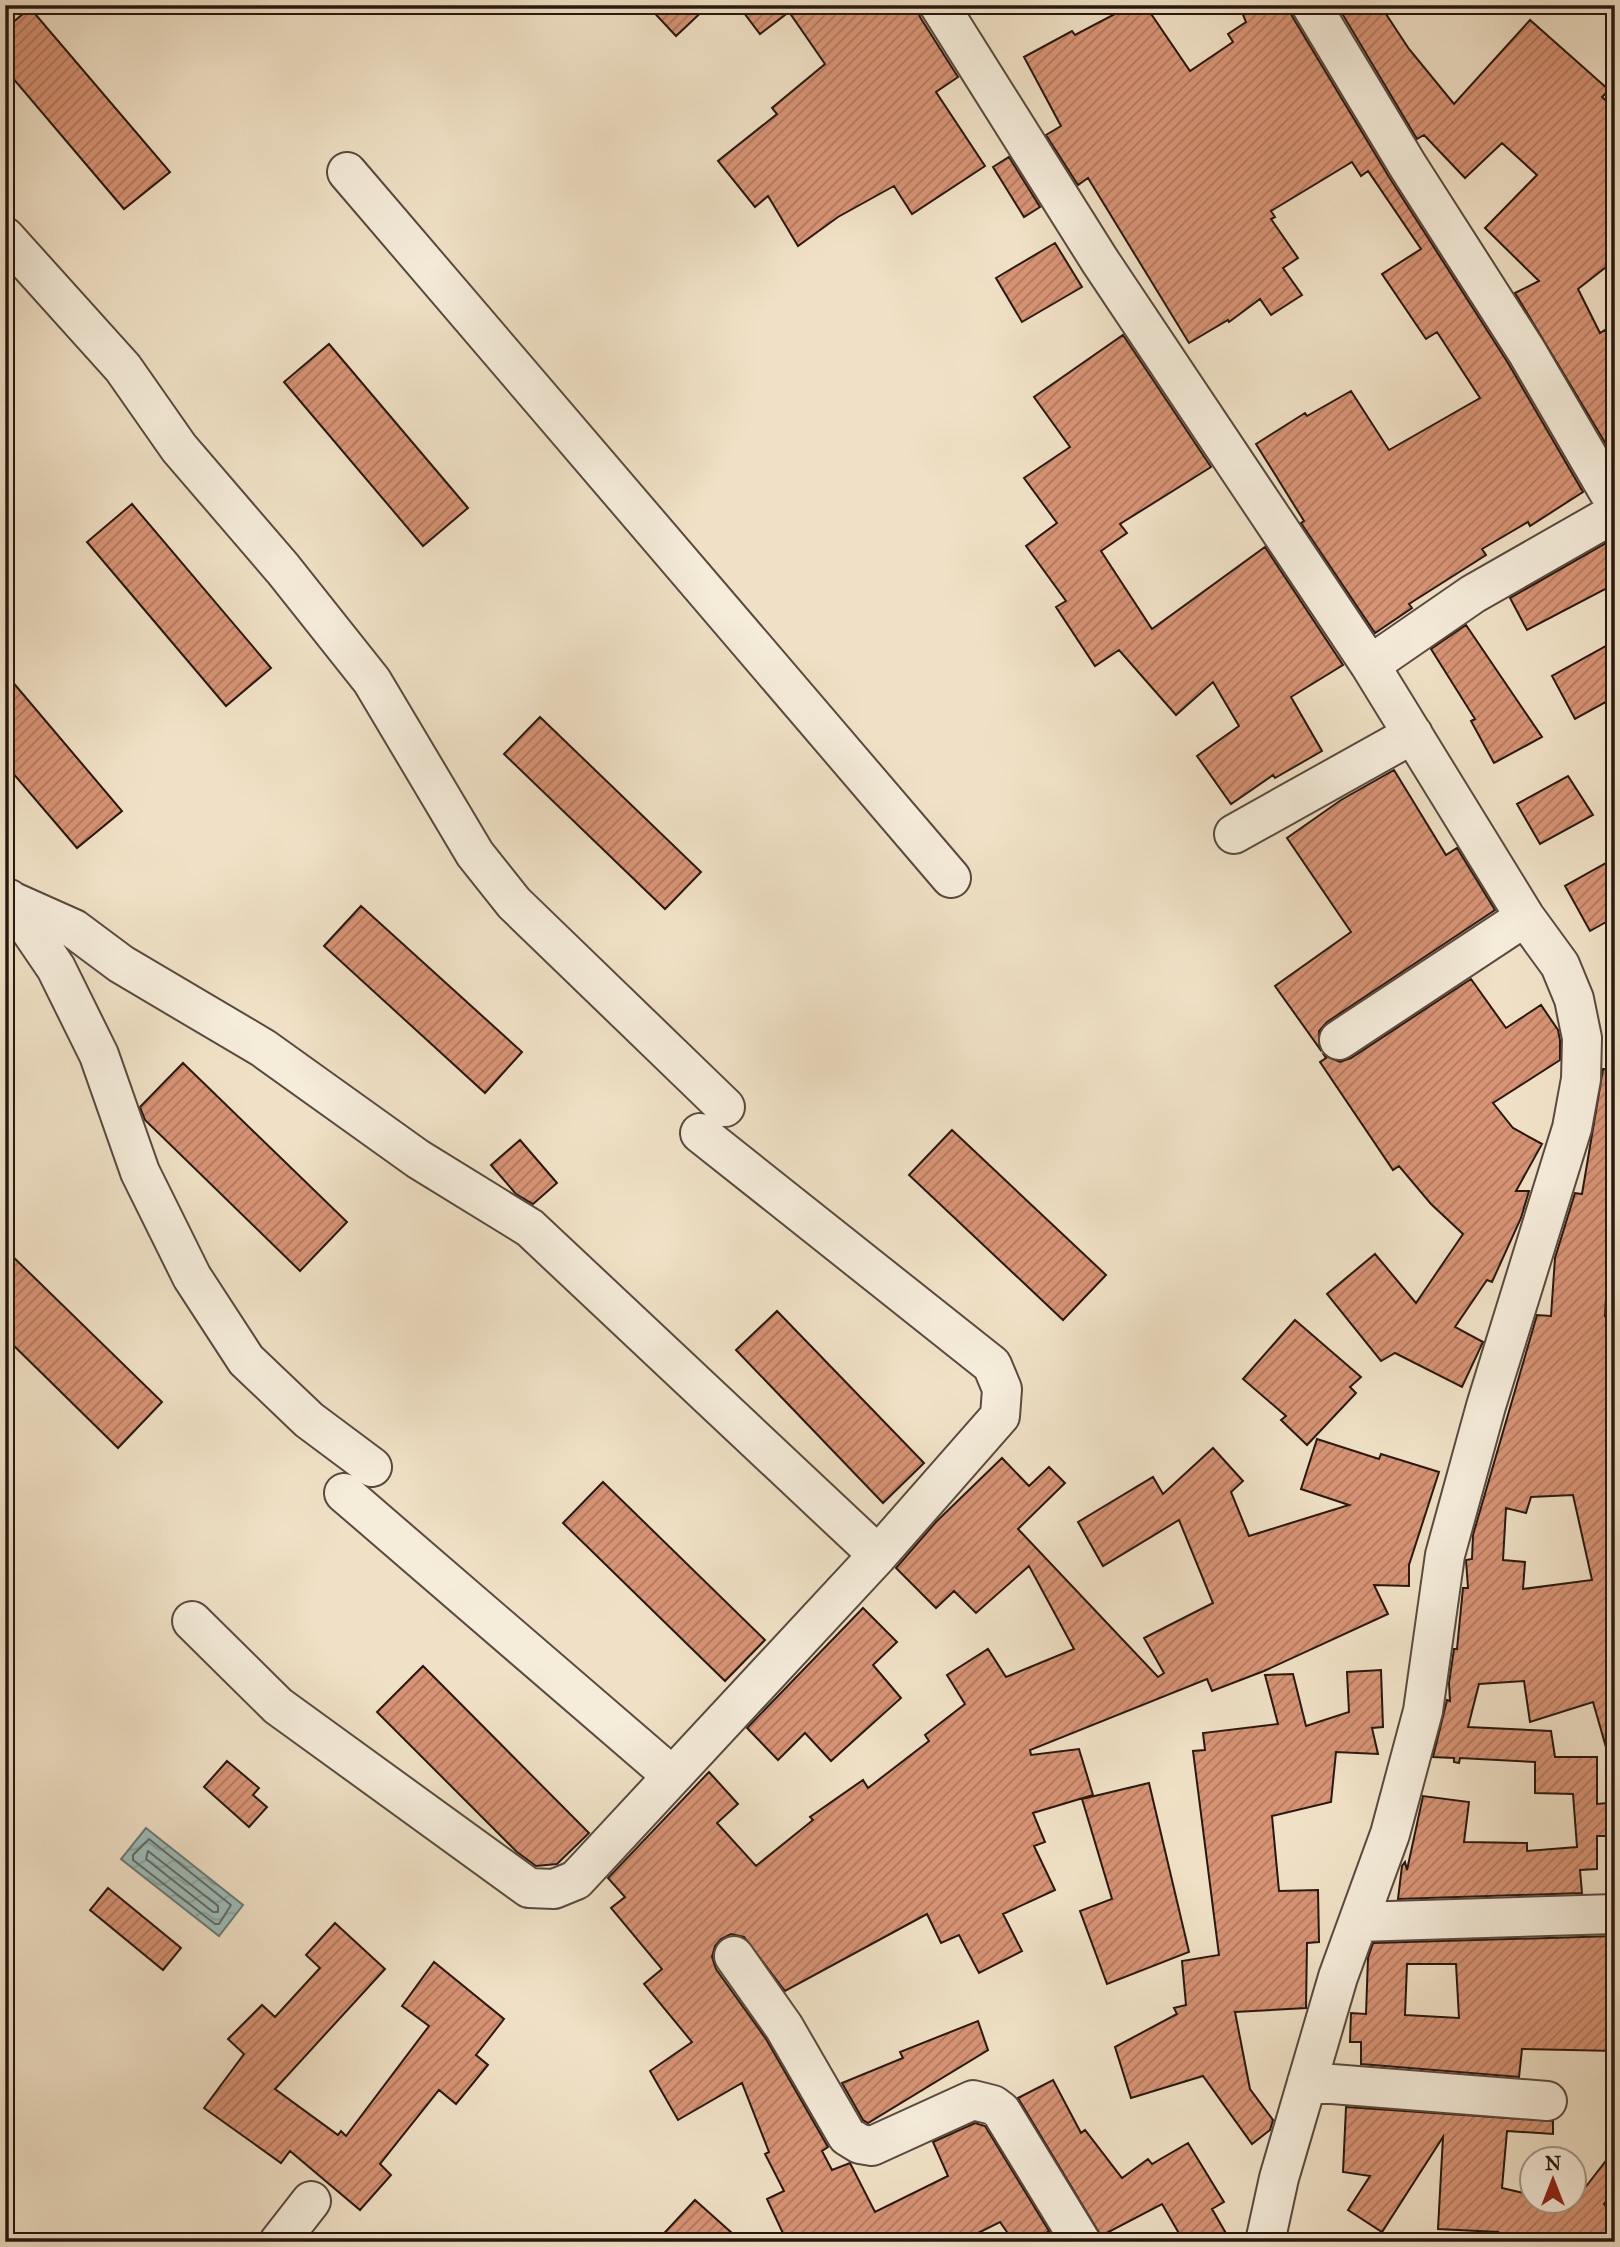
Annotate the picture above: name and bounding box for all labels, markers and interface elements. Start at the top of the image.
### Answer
north arrow [1518,2146,1588,2216]
text: N [1545,2152,1561,2175]

